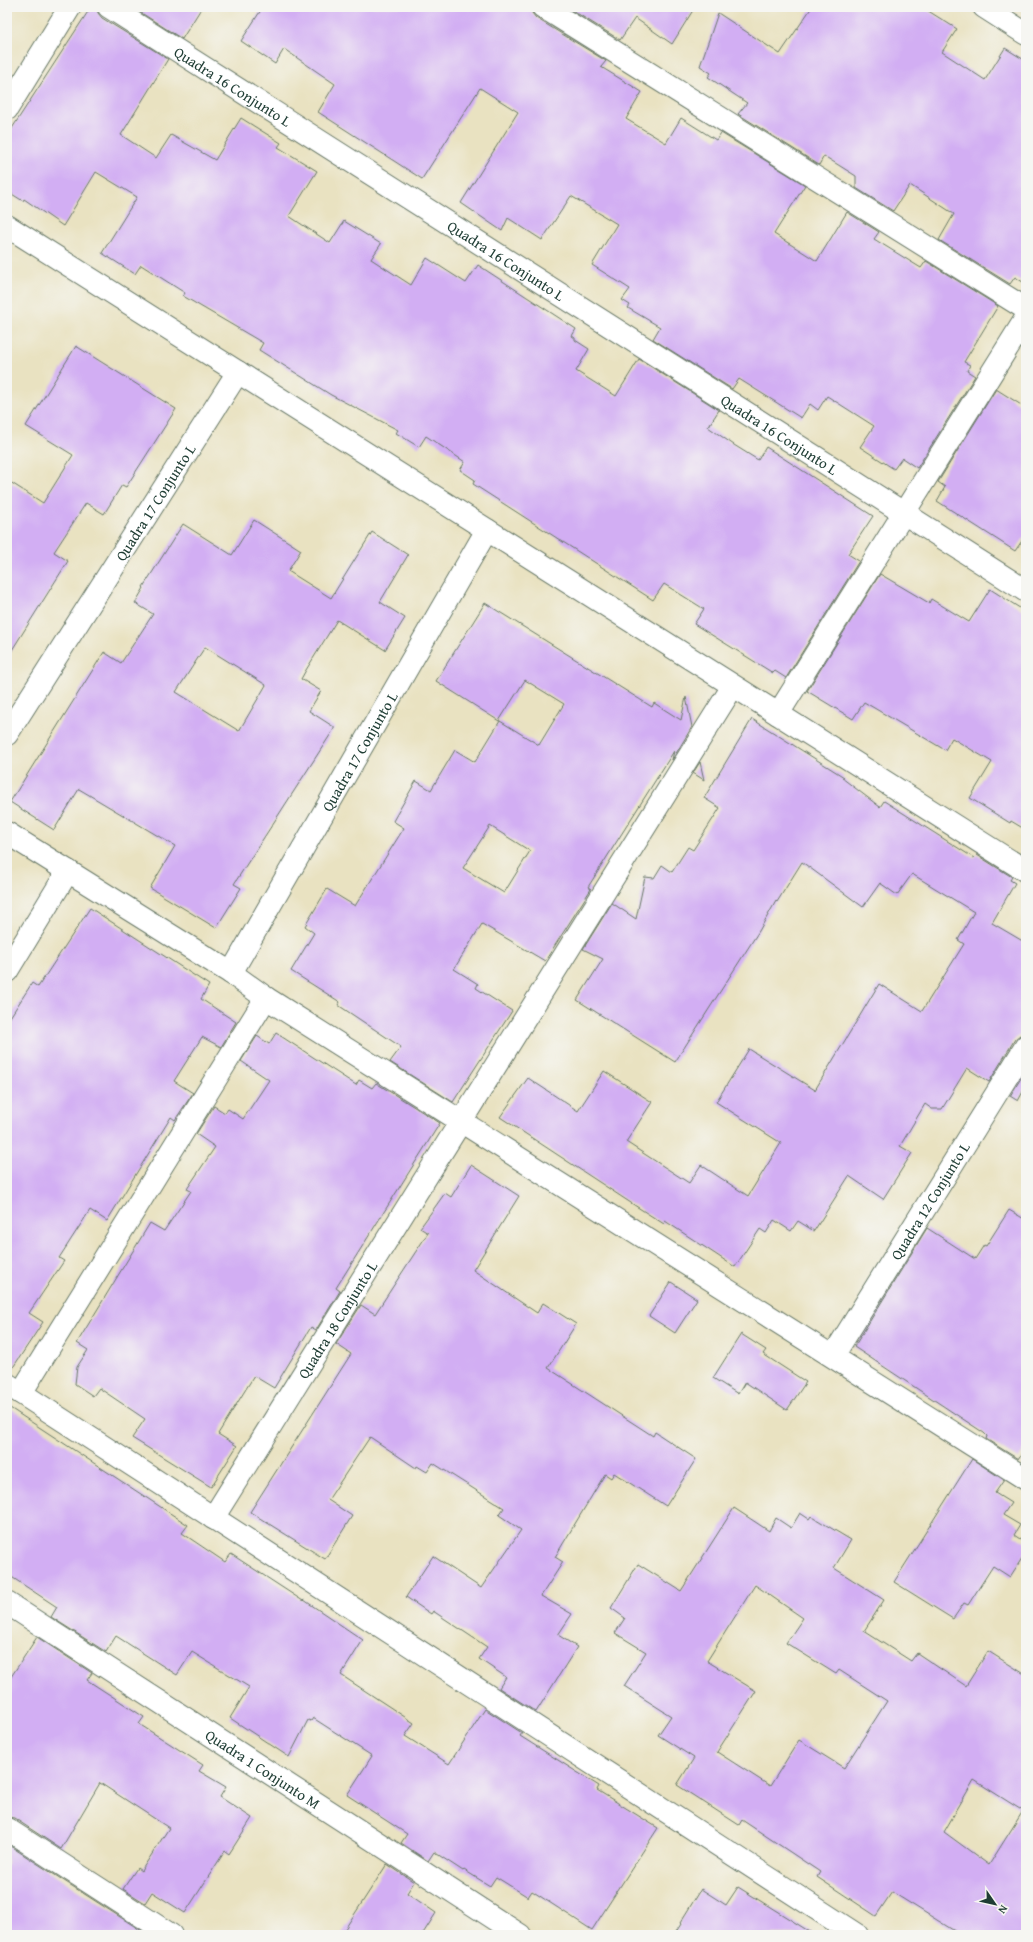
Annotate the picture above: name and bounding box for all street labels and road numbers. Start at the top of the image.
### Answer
street label: Quadra 16 Conjunto L [170,41,296,131]
street label: Quadra 16 Conjunto L [444,215,569,305]
street label: Quadra 16 Conjunto L [717,389,843,480]
street label: Quadra 17 Conjunto L [110,439,200,565]
street label: Quadra 17 Conjunto L [316,687,402,815]
street label: Quadra 12 Conjunto L [885,1137,975,1264]
street label: Quadra 18 Conjunto L [292,1256,382,1382]
street label: Quadra 1 Conjunto M [202,1724,324,1814]

